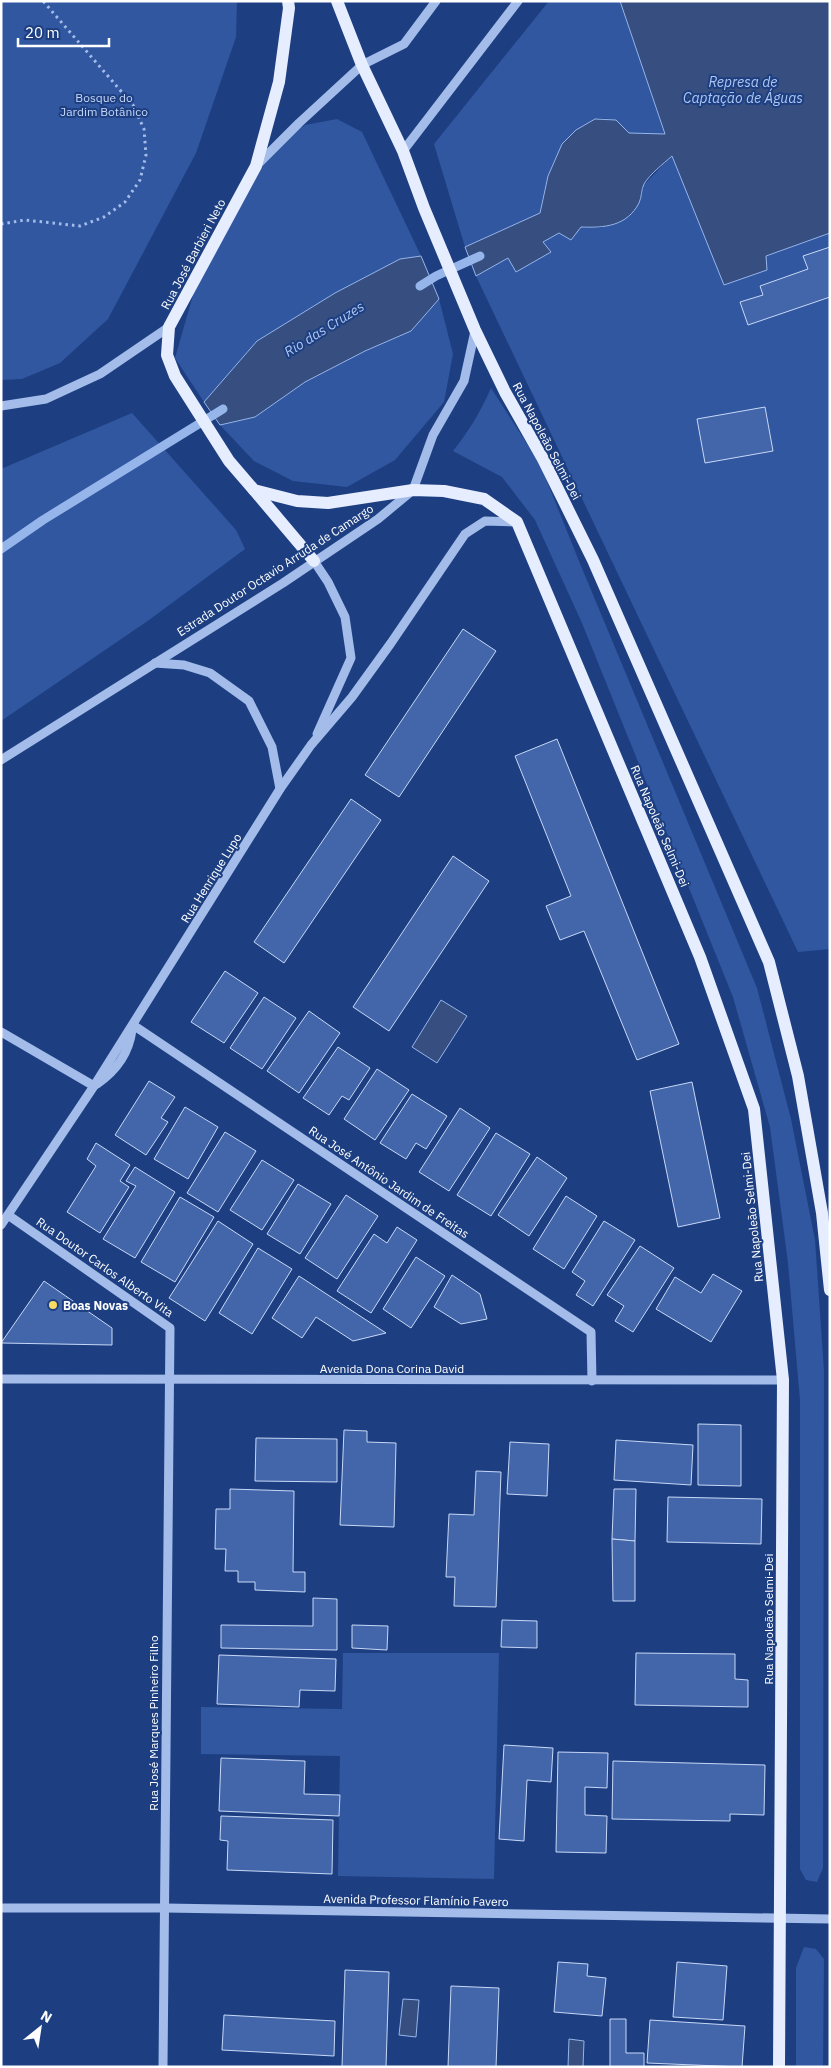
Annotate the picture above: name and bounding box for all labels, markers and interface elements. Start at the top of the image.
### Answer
scale bar [18,15,109,47]
text: 20 m [25,23,60,42]
water label: Represa de Captação de Águas [683,73,803,107]
park label: Bosque do Jardim Botânico [60,90,148,119]
street label: Rua José Barbieri Neto [157,196,229,312]
water label: Rio das Cruzes [281,297,368,361]
street label: Rua Napoleão Selmi-Dei [510,380,584,502]
street label: Estrada Doutor Octavio Arruda de Camargo [174,501,376,639]
street label: Rua Napoleão Selmi-Dei [628,763,692,889]
street label: Rua Henrique Lupo [177,830,245,925]
street label: Rua José Antônio Jardim de Freitas [306,1123,472,1241]
street label: Rua Napoleão Selmi-Dei [738,1151,766,1283]
street label: Rua Doutor Carlos Alberto Vita [34,1214,177,1321]
place label: Boas Novas [63,1298,128,1313]
marker: Boas Novas [47,1299,59,1311]
street label: Avenida Dona Corina David [320,1361,464,1376]
street label: Rua Napoleão Selmi-Dei [761,1554,776,1684]
street label: Rua José Marques Pinheiro Filho [146,1635,161,1811]
street label: Avenida Professor Flamínio Favero [323,1891,509,1909]
north arrow [15,2003,65,2053]
text: N [38,2006,55,2027]

